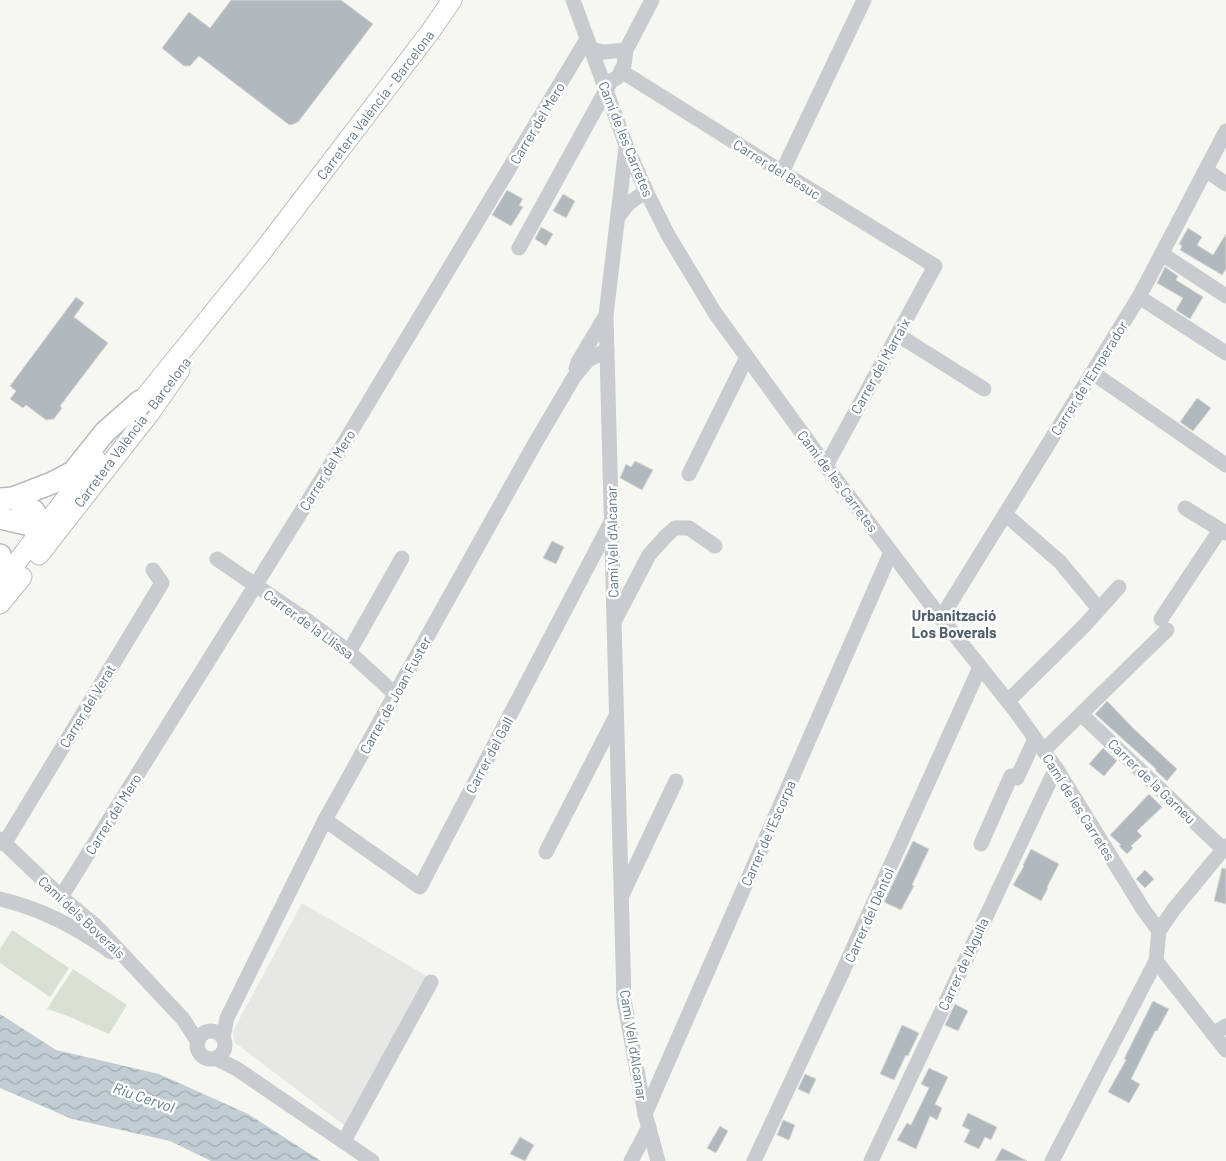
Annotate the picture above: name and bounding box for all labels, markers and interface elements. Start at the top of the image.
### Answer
street label: Carretera València - Barcelona [312,26,437,183]
street label: Carrer del Mero [506,79,568,167]
street label: Camí de les Carretes [595,79,657,199]
street label: Carrer del Besuc [730,135,824,203]
street label: Carrer del Marraix [847,315,914,417]
street label: Carrer de l'Emperador [1047,318,1131,438]
street label: Carretera València - Barcelona [70,354,194,510]
street label: Carrer del Mero [295,426,359,514]
street label: Camí de les Carretes [794,427,882,535]
street label: Camí Vell d'Alcanar [603,486,621,598]
street label: Carrer de la Llissa [261,586,357,662]
district label: Urbanització Los Boverals [912,606,997,641]
street label: Carrer de Joan Fuster [356,633,434,757]
street label: Carrer del Verat [55,661,119,751]
street label: Carrer del Gall [462,714,516,796]
street label: Carrer de la Garneu [1105,735,1199,827]
street label: Camí de les Carretes [1039,750,1119,864]
street label: Carrer del Mero [81,770,145,858]
street label: Carrer de l'Escorpa [737,777,799,889]
street label: Carrer del Dèntol [841,865,897,965]
street label: Camí dels Boverals [35,872,129,962]
street label: Carrer de l'Agulla [934,915,992,1013]
street label: Camí Vell d'Alcanar [617,988,651,1102]
water label: Riu Cervol [111,1078,178,1116]

